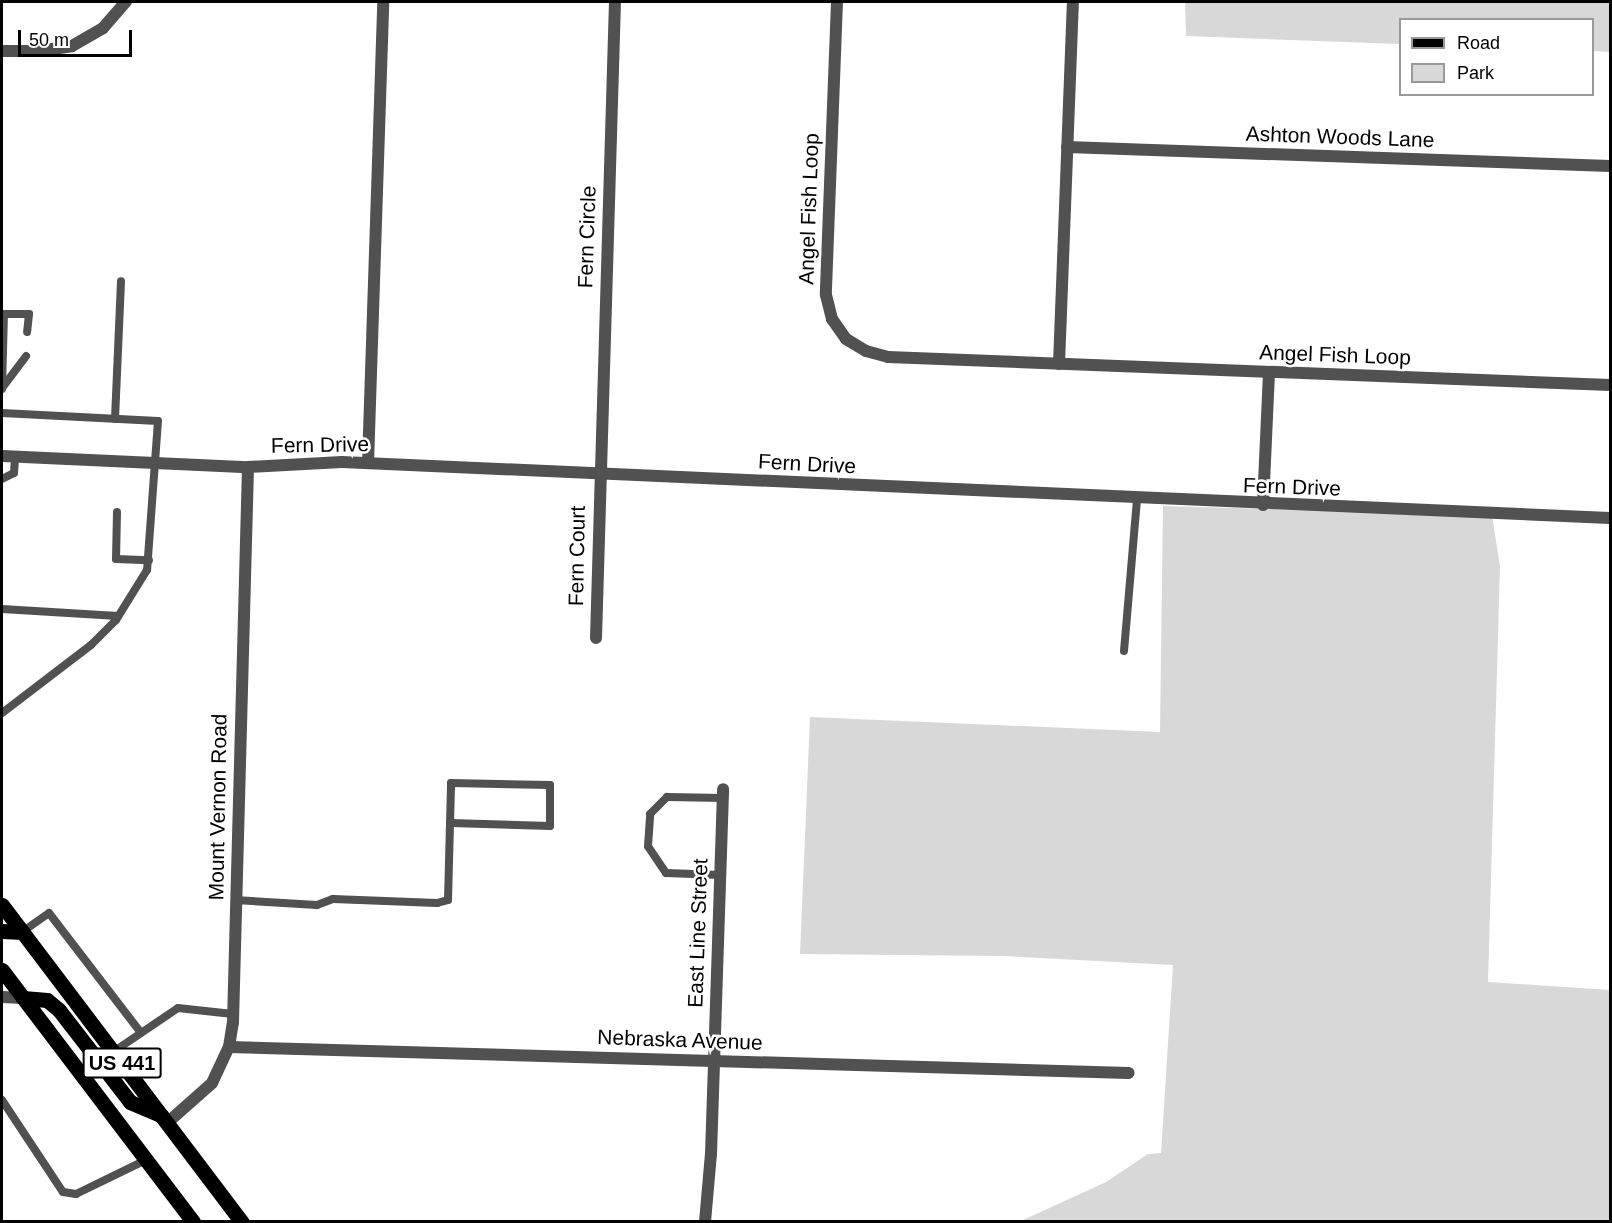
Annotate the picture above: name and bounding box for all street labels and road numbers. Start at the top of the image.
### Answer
street label: Ashton Woods Lane [1245,121,1435,153]
street label: Angel Fish Loop [794,133,824,285]
street label: Fern Circle [573,185,601,289]
street label: Angel Fish Loop [1259,340,1411,370]
street label: Fern Drive [271,432,369,458]
street label: Fern Drive [757,449,857,479]
street label: Fern Drive [1243,473,1341,501]
street label: Fern Court [564,506,590,606]
street label: Mount Vernon Road [204,713,232,901]
street label: East Line Street [683,858,713,1008]
street label: Nebraska Avenue [596,1025,764,1055]
road number: US 441 [82,1046,162,1080]

